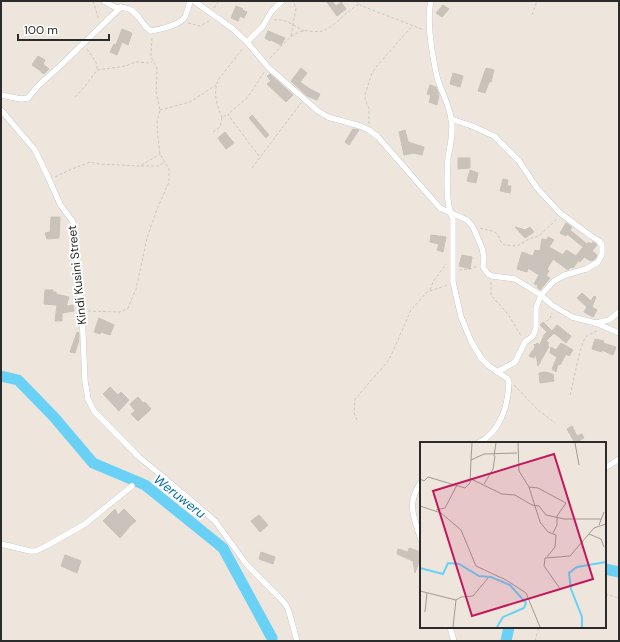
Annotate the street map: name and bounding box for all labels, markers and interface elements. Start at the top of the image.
scale bar [18,16,109,42]
text: 100 m [24,22,58,38]
street label: Kindi Kusini Street [64,224,90,326]
inset map [420,442,606,628]
water label: Weruweru [150,471,209,522]

